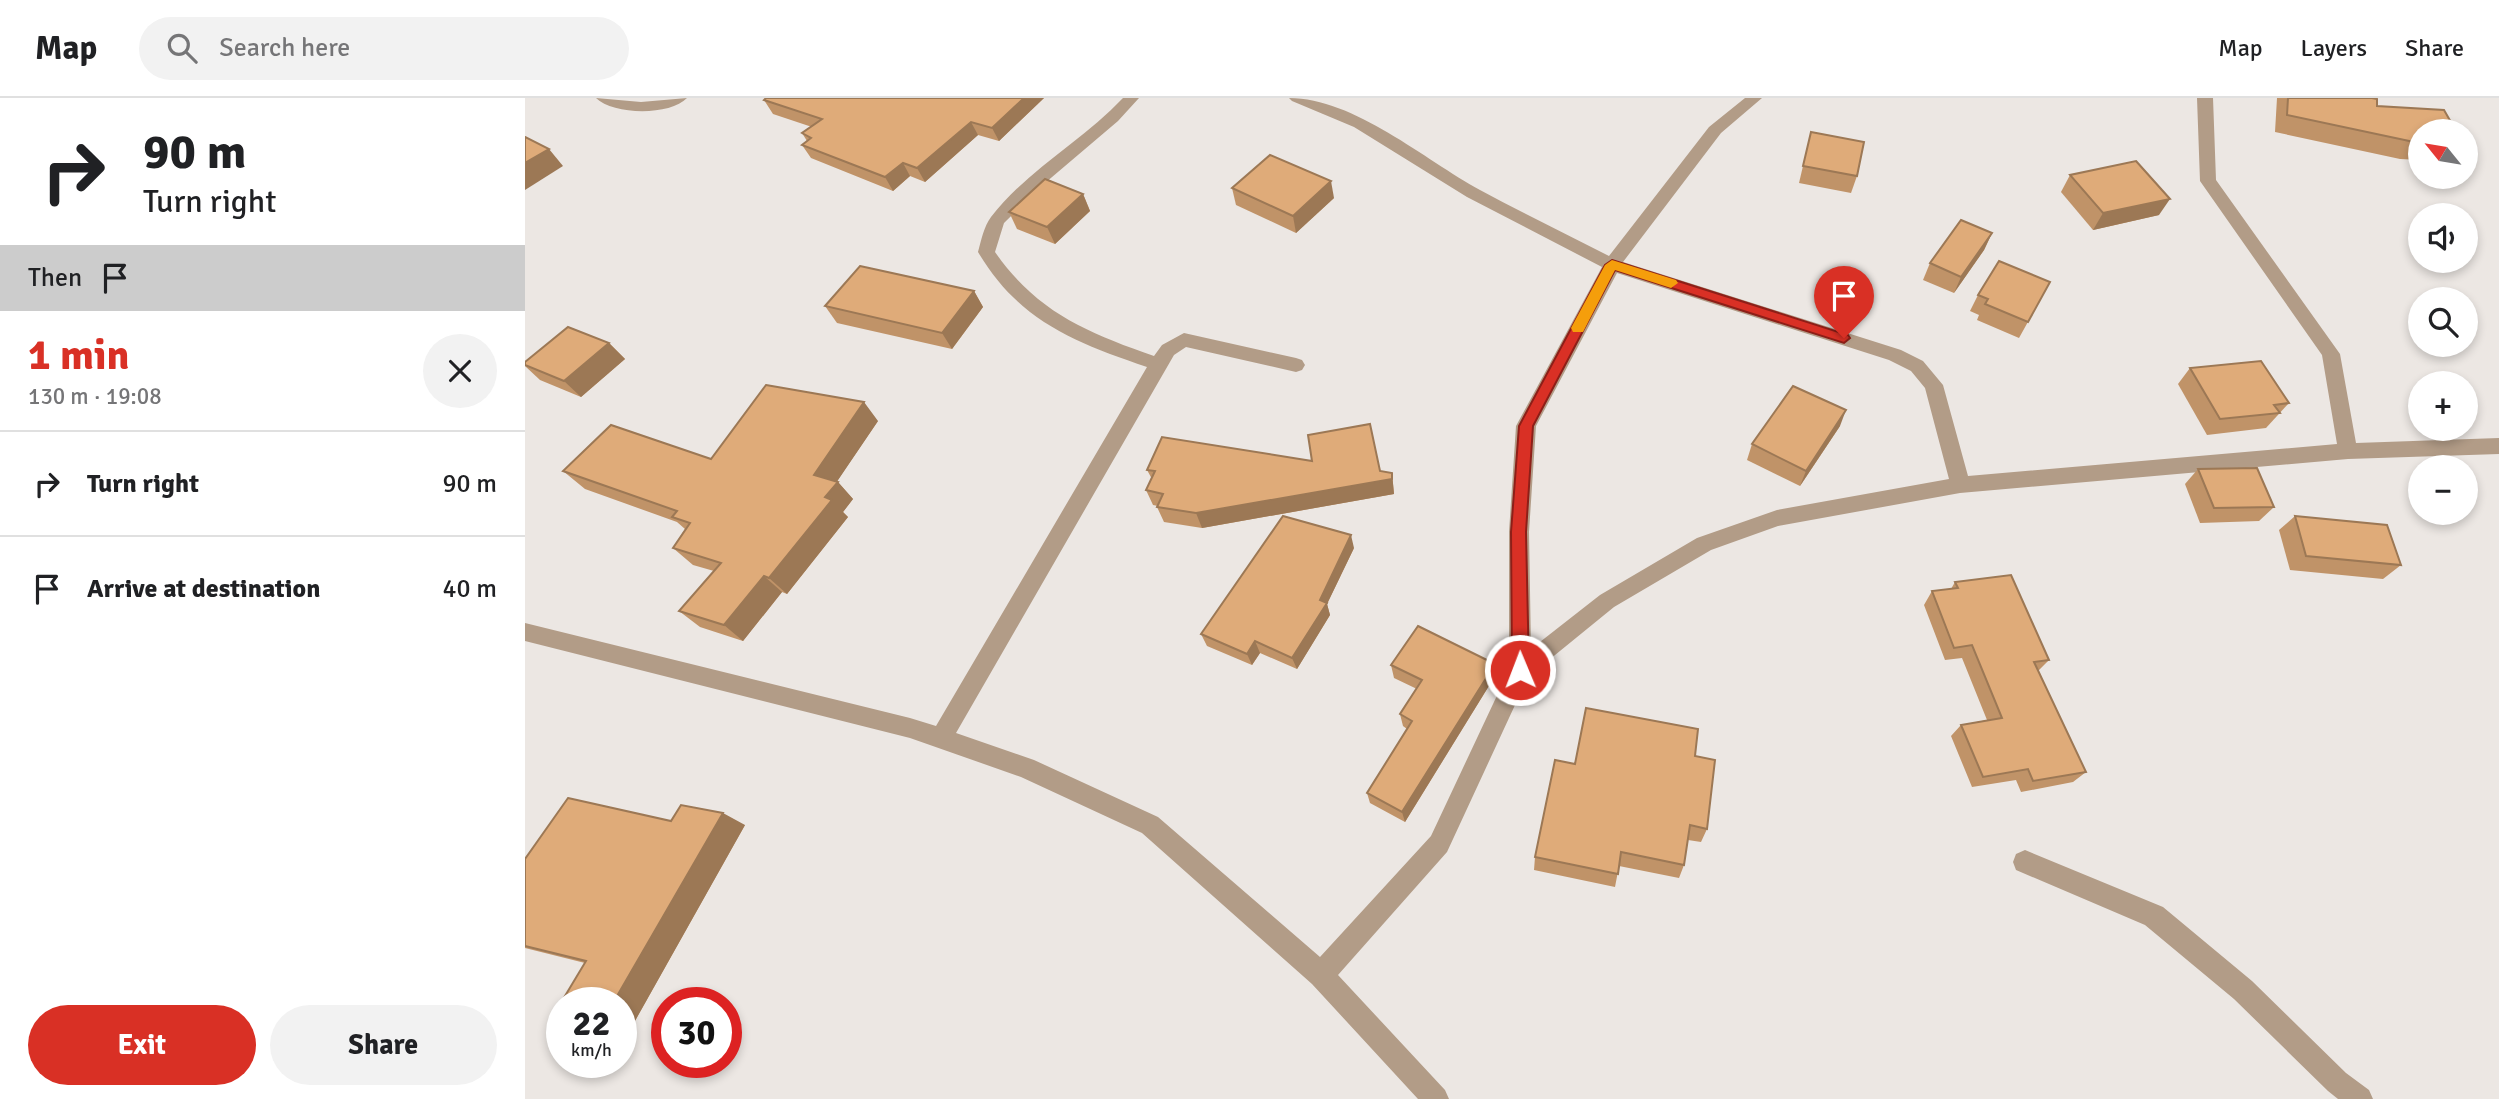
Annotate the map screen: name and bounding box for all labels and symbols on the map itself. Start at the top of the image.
north arrow [2408,119,2478,189]
pin [1814,266,1874,338]
position arrow [1483,633,1557,707]
speed limit sign: 30 [651,987,742,1078]

